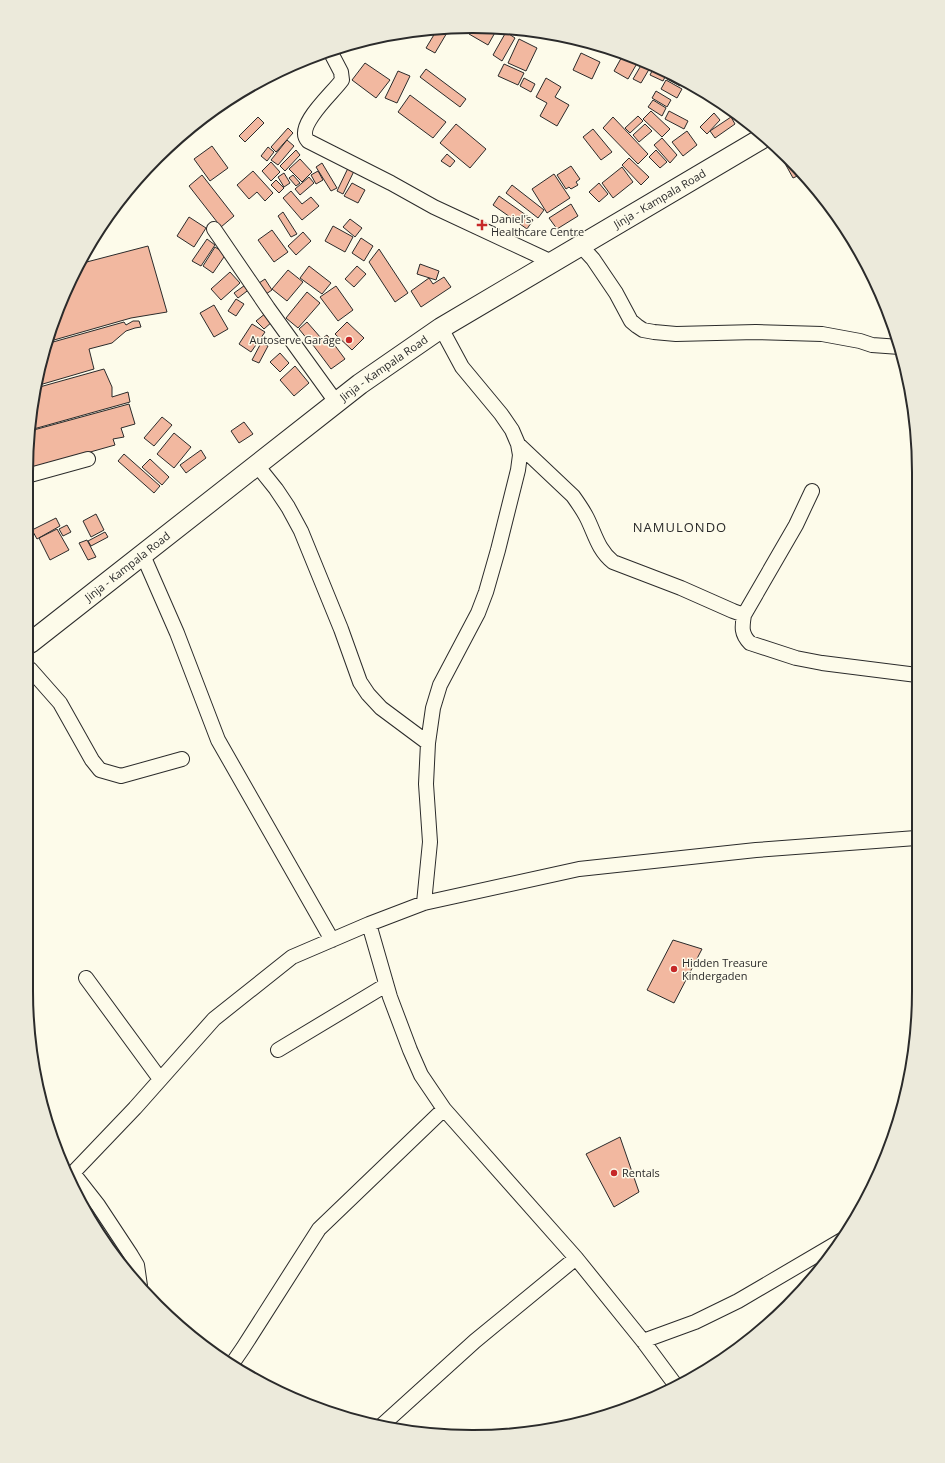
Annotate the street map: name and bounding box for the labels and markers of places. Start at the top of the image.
place label: Daniel's Healthcare Centre [491,211,584,239]
marker: Daniel's Healthcare Centre [476,219,488,231]
place label: Autoserve Garage [249,332,341,347]
marker: Autoserve Garage [344,335,354,345]
place label: Hidden Treasure Kindergaden [682,955,768,983]
marker: Hidden Treasure Kindergaden [669,964,679,974]
place label: Rentals [622,1165,660,1180]
marker: Rentals [609,1168,619,1178]

